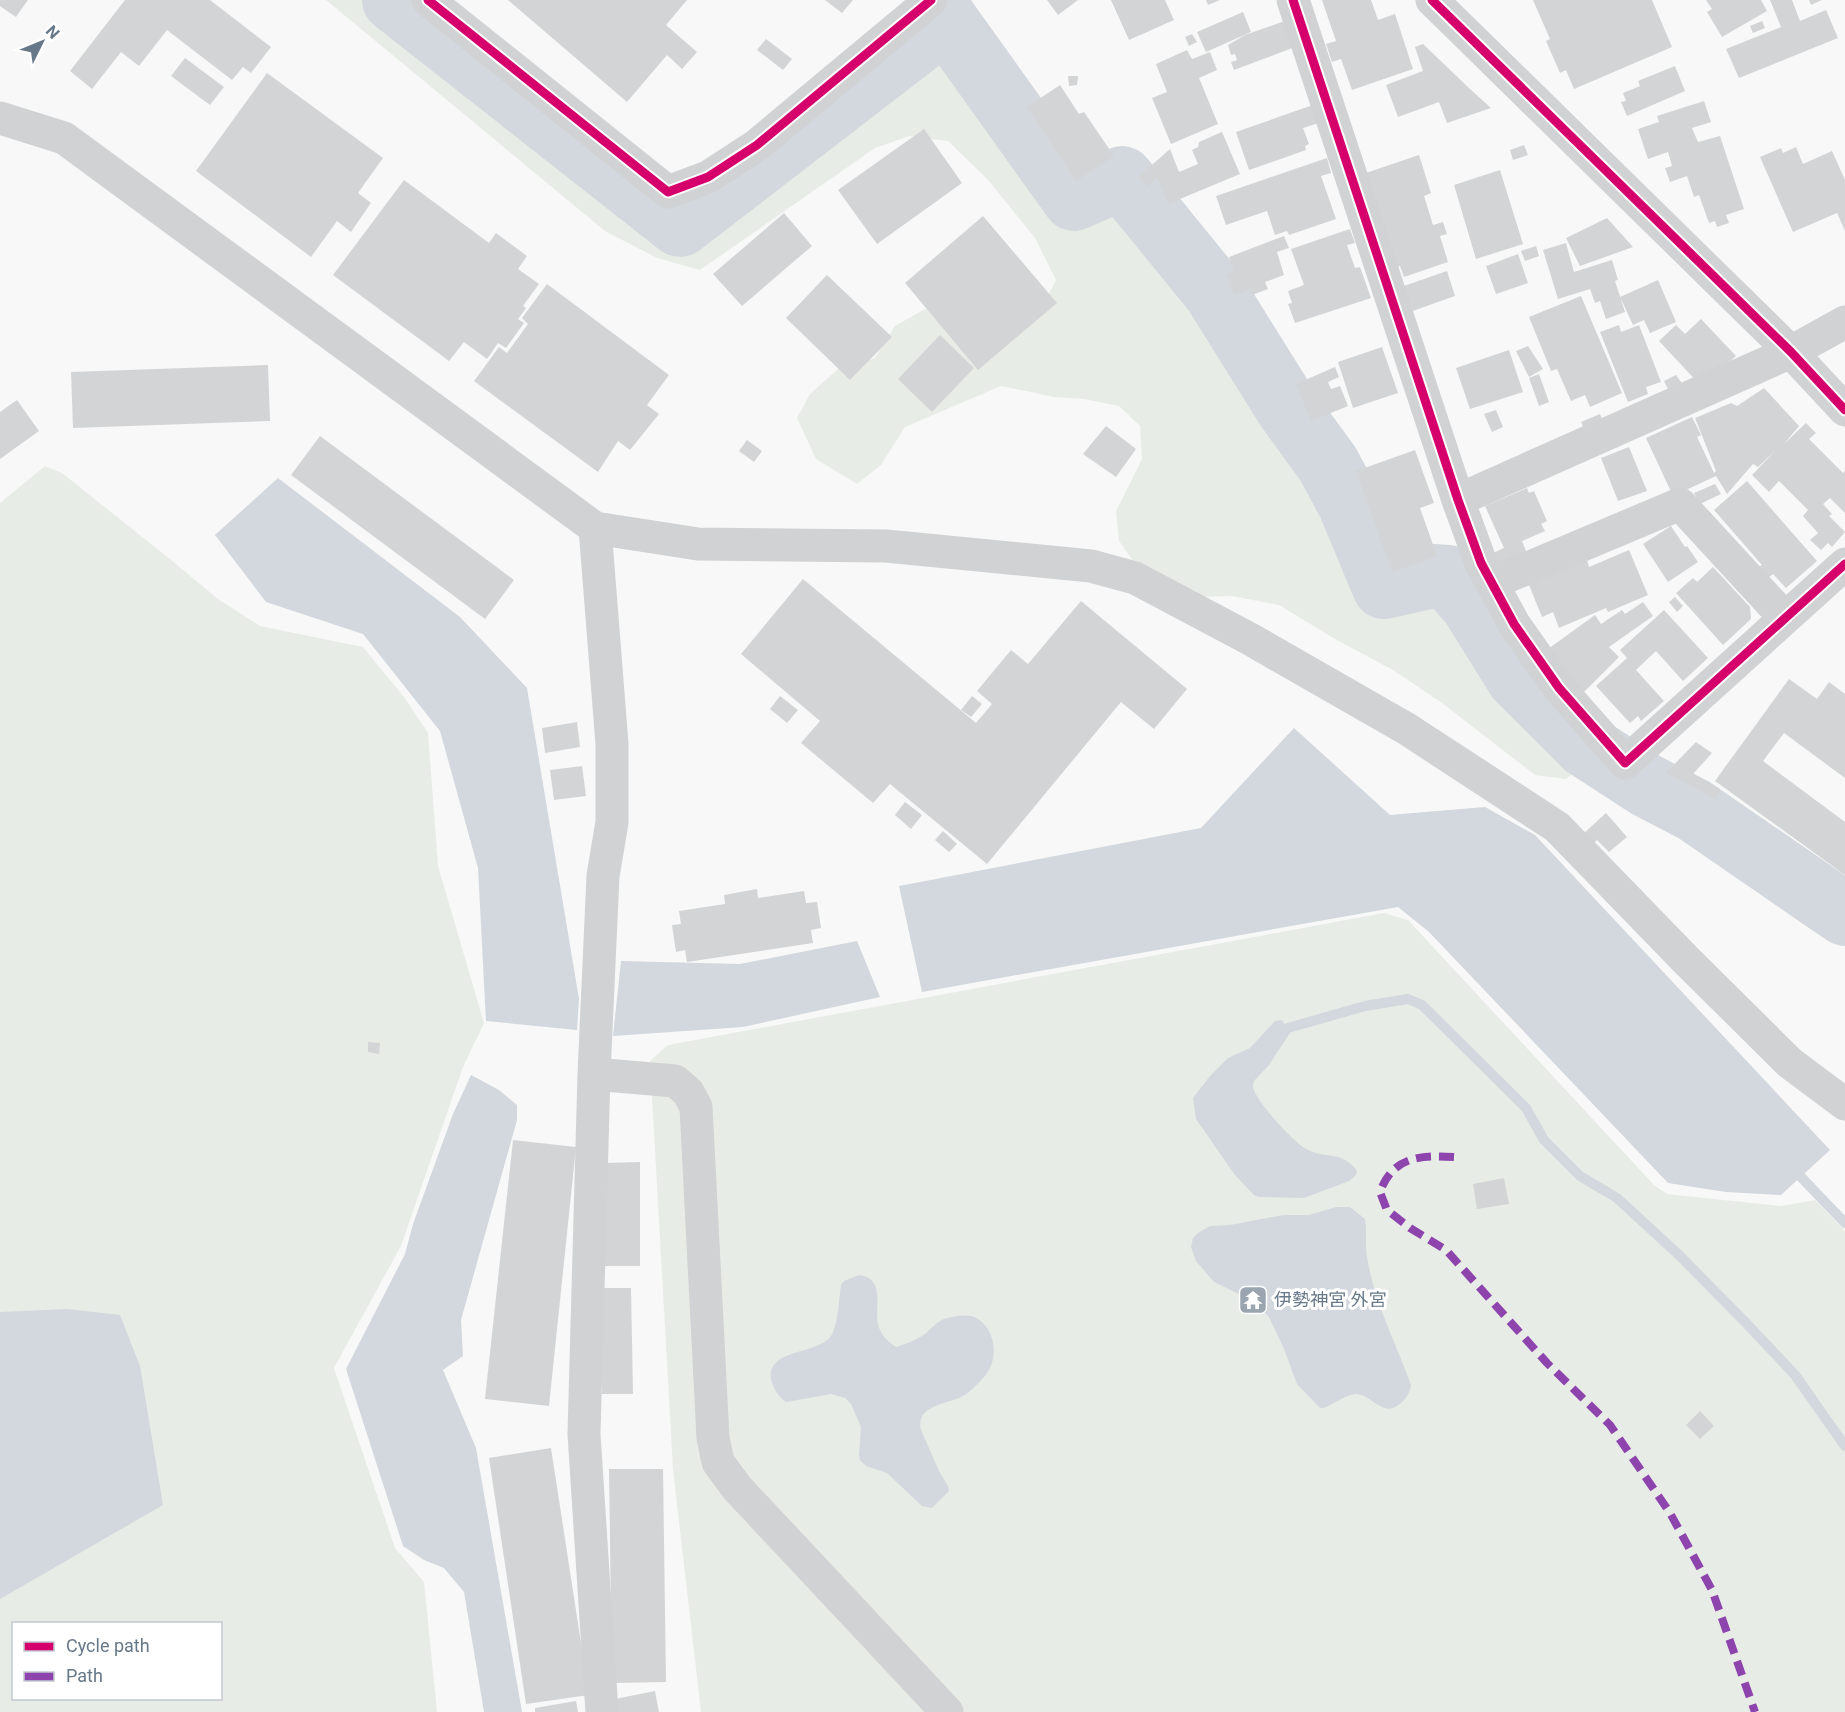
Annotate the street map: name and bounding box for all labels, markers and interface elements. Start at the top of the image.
north arrow [12,12,72,72]
text: N [42,22,63,43]
temple icon: 伊勢神宮 外宮 [1237,1284,1269,1316]
place label: 伊勢神宮 外宮 [1274,1289,1386,1310]
legend [12,1622,222,1700]
text: Cycle path [66,1635,150,1656]
text: Path [66,1665,103,1686]

